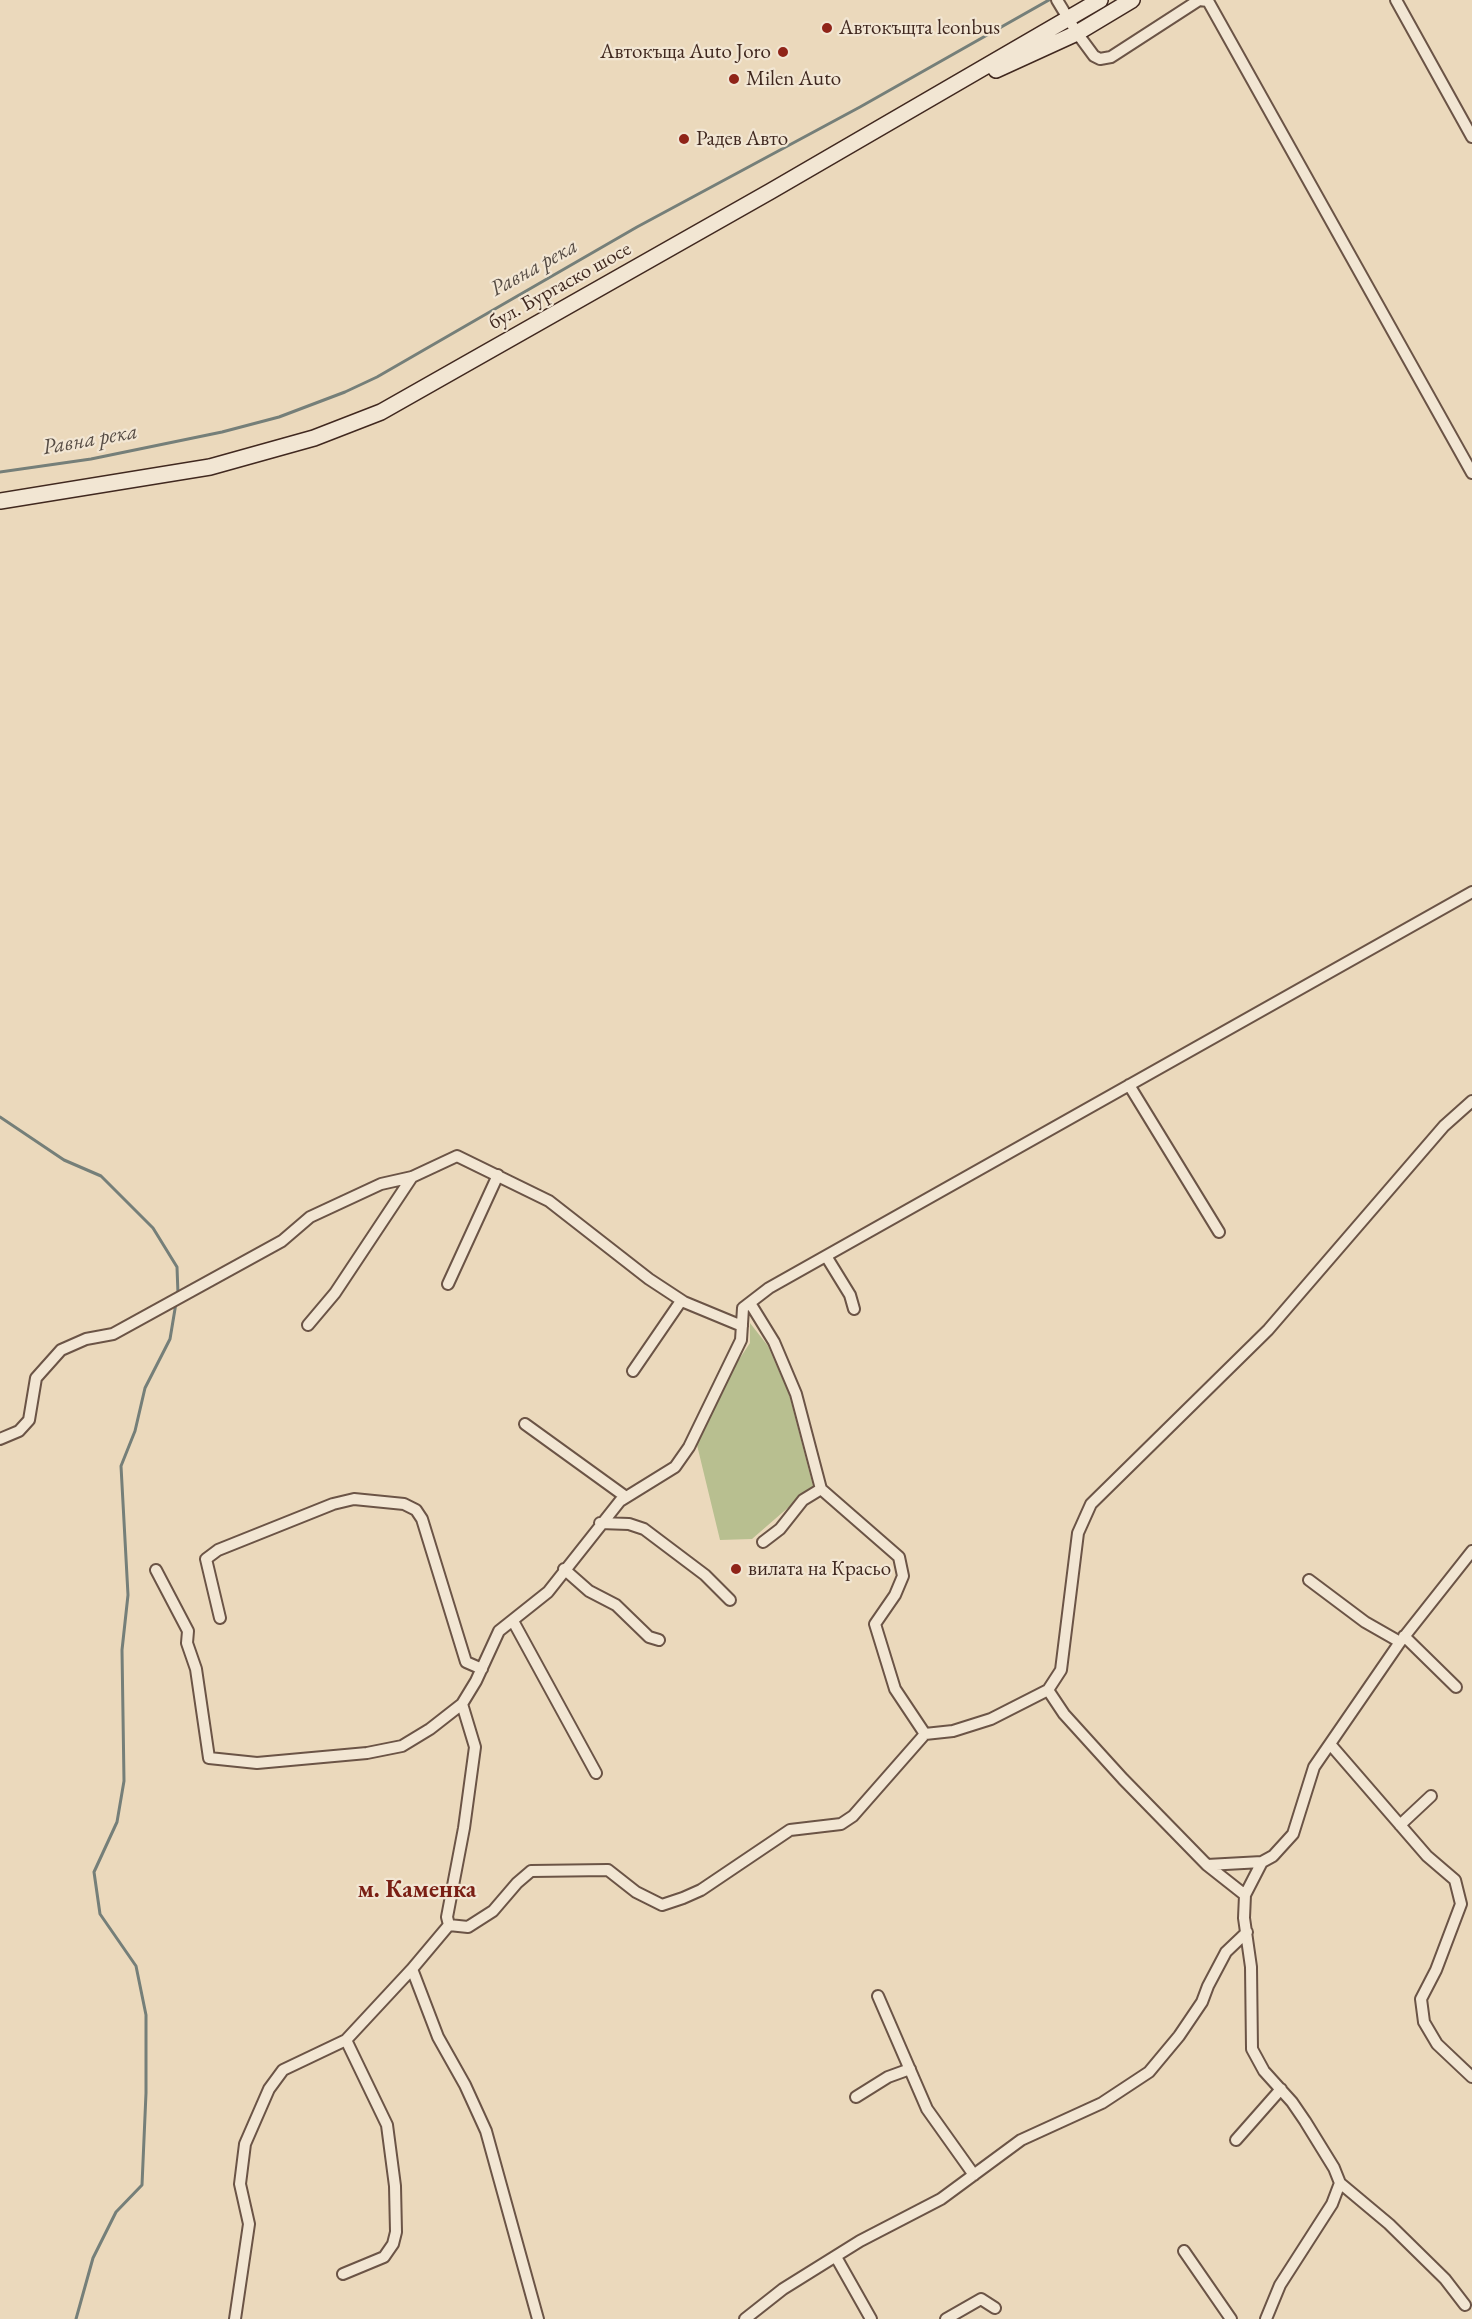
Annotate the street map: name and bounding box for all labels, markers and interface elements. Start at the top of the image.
place label: Автокъщта leonbus [839,15,1000,41]
marker: Автокъщта leonbus [820,21,834,35]
place label: Автокъща Auto Joro [600,39,771,65]
marker: Автокъща Auto Joro [776,45,790,59]
place label: Milen Auto [746,66,841,92]
marker: Milen Auto [727,72,741,86]
place label: Радев Авто [696,126,788,152]
marker: Радев Авто [677,132,691,146]
water label: Равна река [486,233,582,303]
street label: бул. Бургаско шосе [484,236,636,336]
water label: Равна река [40,419,140,461]
place label: вилата на Красьо [748,1556,891,1582]
marker: вилата на Красьо [729,1562,743,1576]
district label: м. Каменка [358,1876,476,1904]

